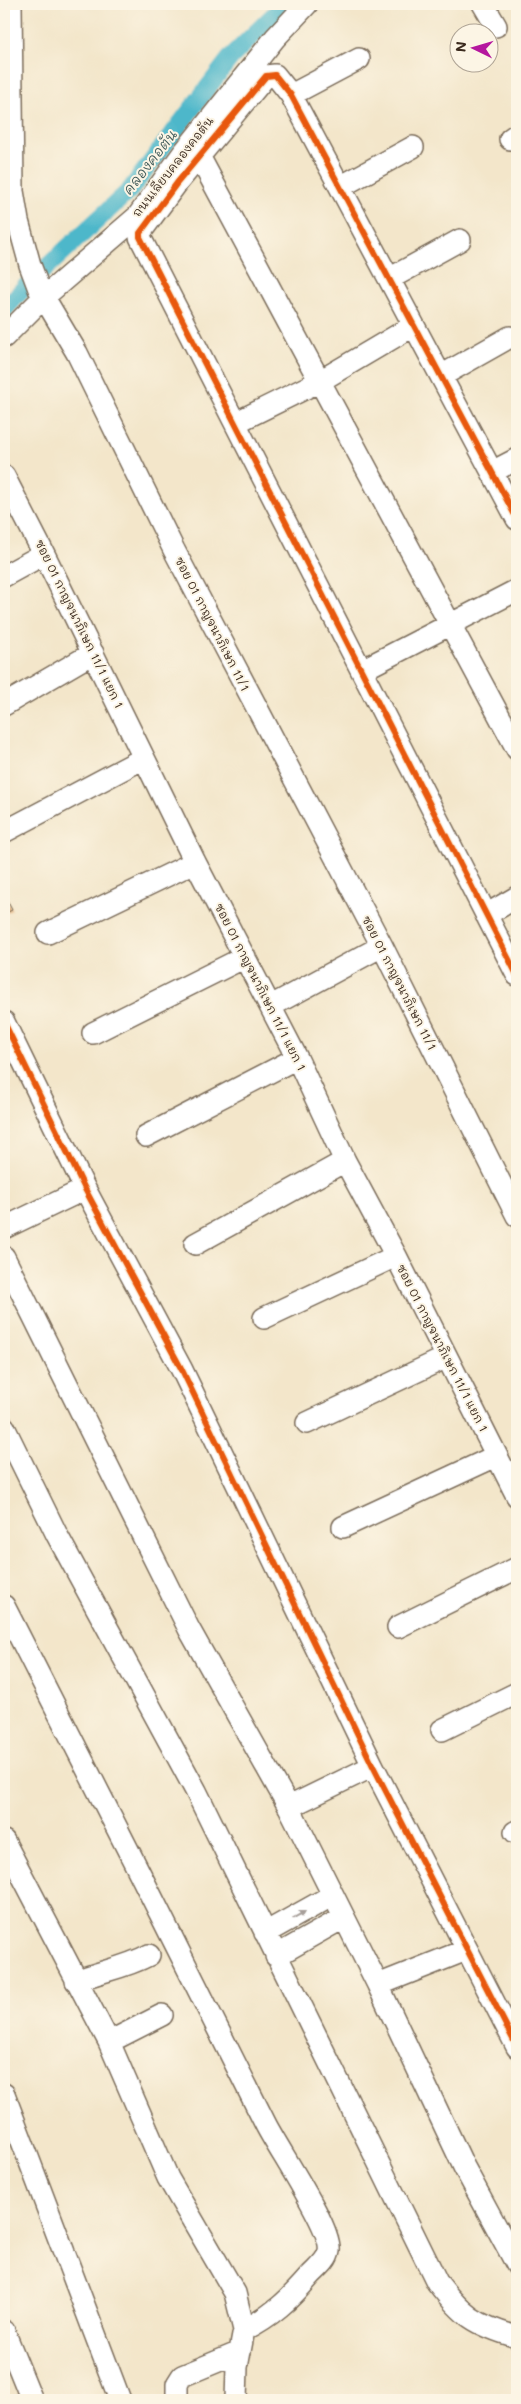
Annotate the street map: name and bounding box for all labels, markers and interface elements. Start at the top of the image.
north arrow [448,22,498,72]
text: N [451,41,470,53]
street label: ถนนเลียบคลองคอตัน [128,112,217,220]
water label: คลองคอตัน [118,125,181,198]
street label: ซอย 01 กาญจนาภิเษก 11/1 แยก 1 [32,536,128,711]
street label: ซอย 01 กาญจนาภิเษก 11/1 [172,554,254,694]
street label: ซอย 01 กาญจนาภิเษก 11/1 แยก 1 [212,900,310,1073]
street label: ซอย 01 กาญจนาภิเษก 11/1 [359,913,441,1053]
street label: ซอย 01 กาญจนาภิเษก 11/1 แยก 1 [394,1261,492,1434]
one-way arrow [292,1910,305,1919]

